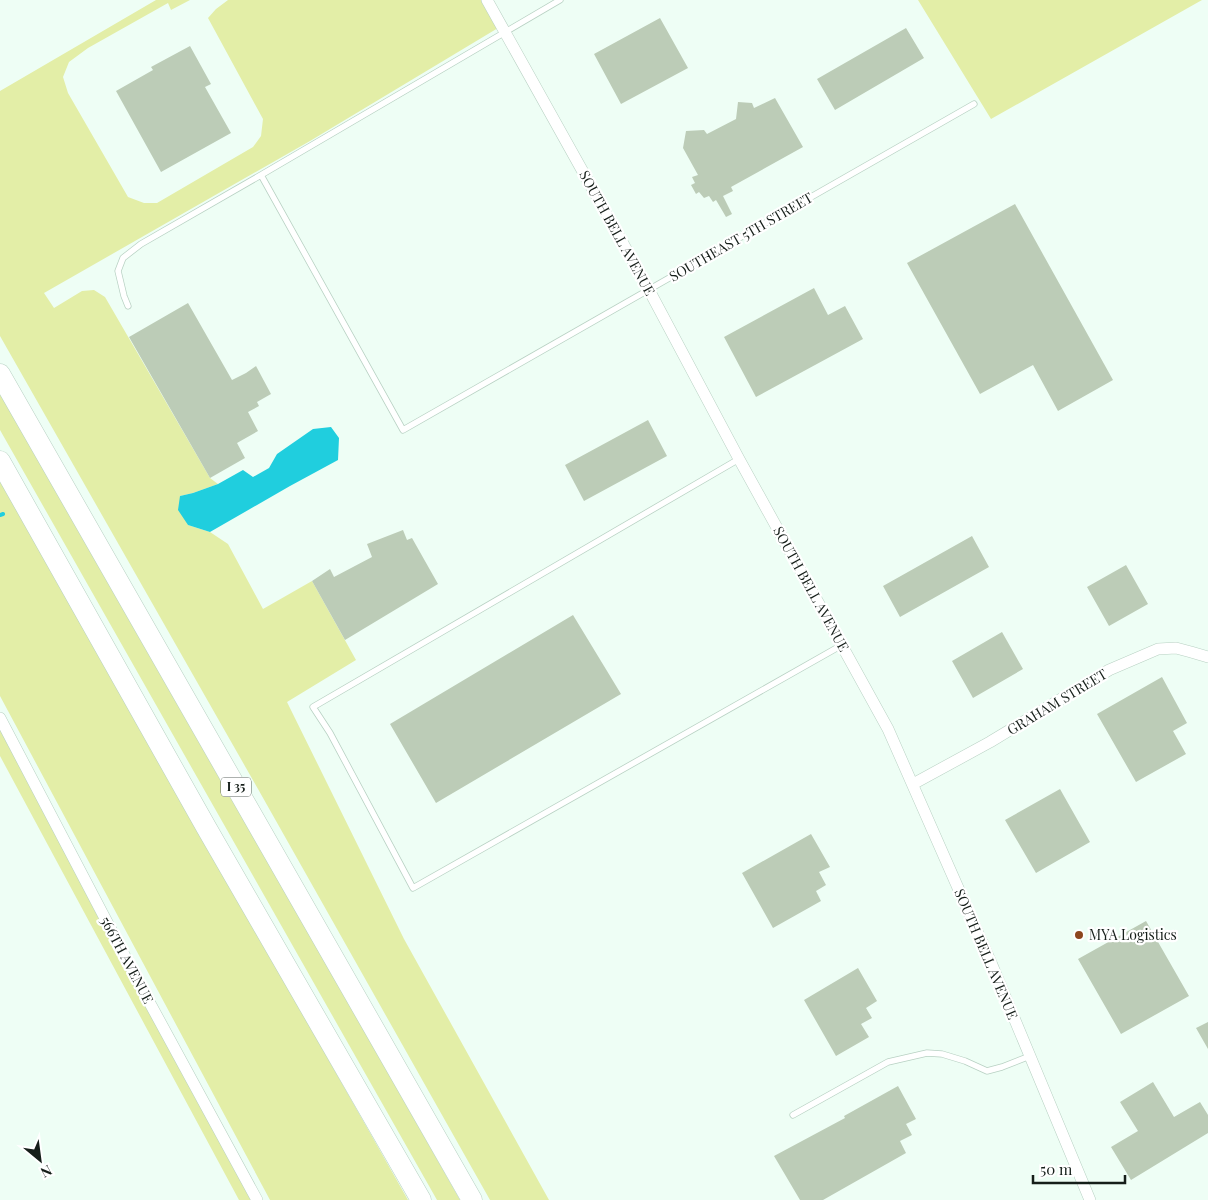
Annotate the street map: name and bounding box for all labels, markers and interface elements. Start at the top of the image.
street label: SOUTH BELL AVENUE [575,167,660,299]
street label: SOUTHEAST 5TH STREET [665,187,816,286]
street label: SOUTH BELL AVENUE [769,523,854,655]
street label: GRAHAM STREET [1003,664,1110,739]
road number: I 35 [221,778,251,796]
street label: SOUTH BELL AVENUE [950,886,1023,1022]
street label: 566TH AVENUE [97,913,158,1007]
place label: MYA Logistics [1089,925,1177,944]
marker: MYA Logistics [1073,929,1085,941]
north arrow [15,1135,65,1185]
scale bar [1033,1152,1126,1184]
text: 50 m [1040,1159,1073,1179]
text: N [38,1161,56,1183]

